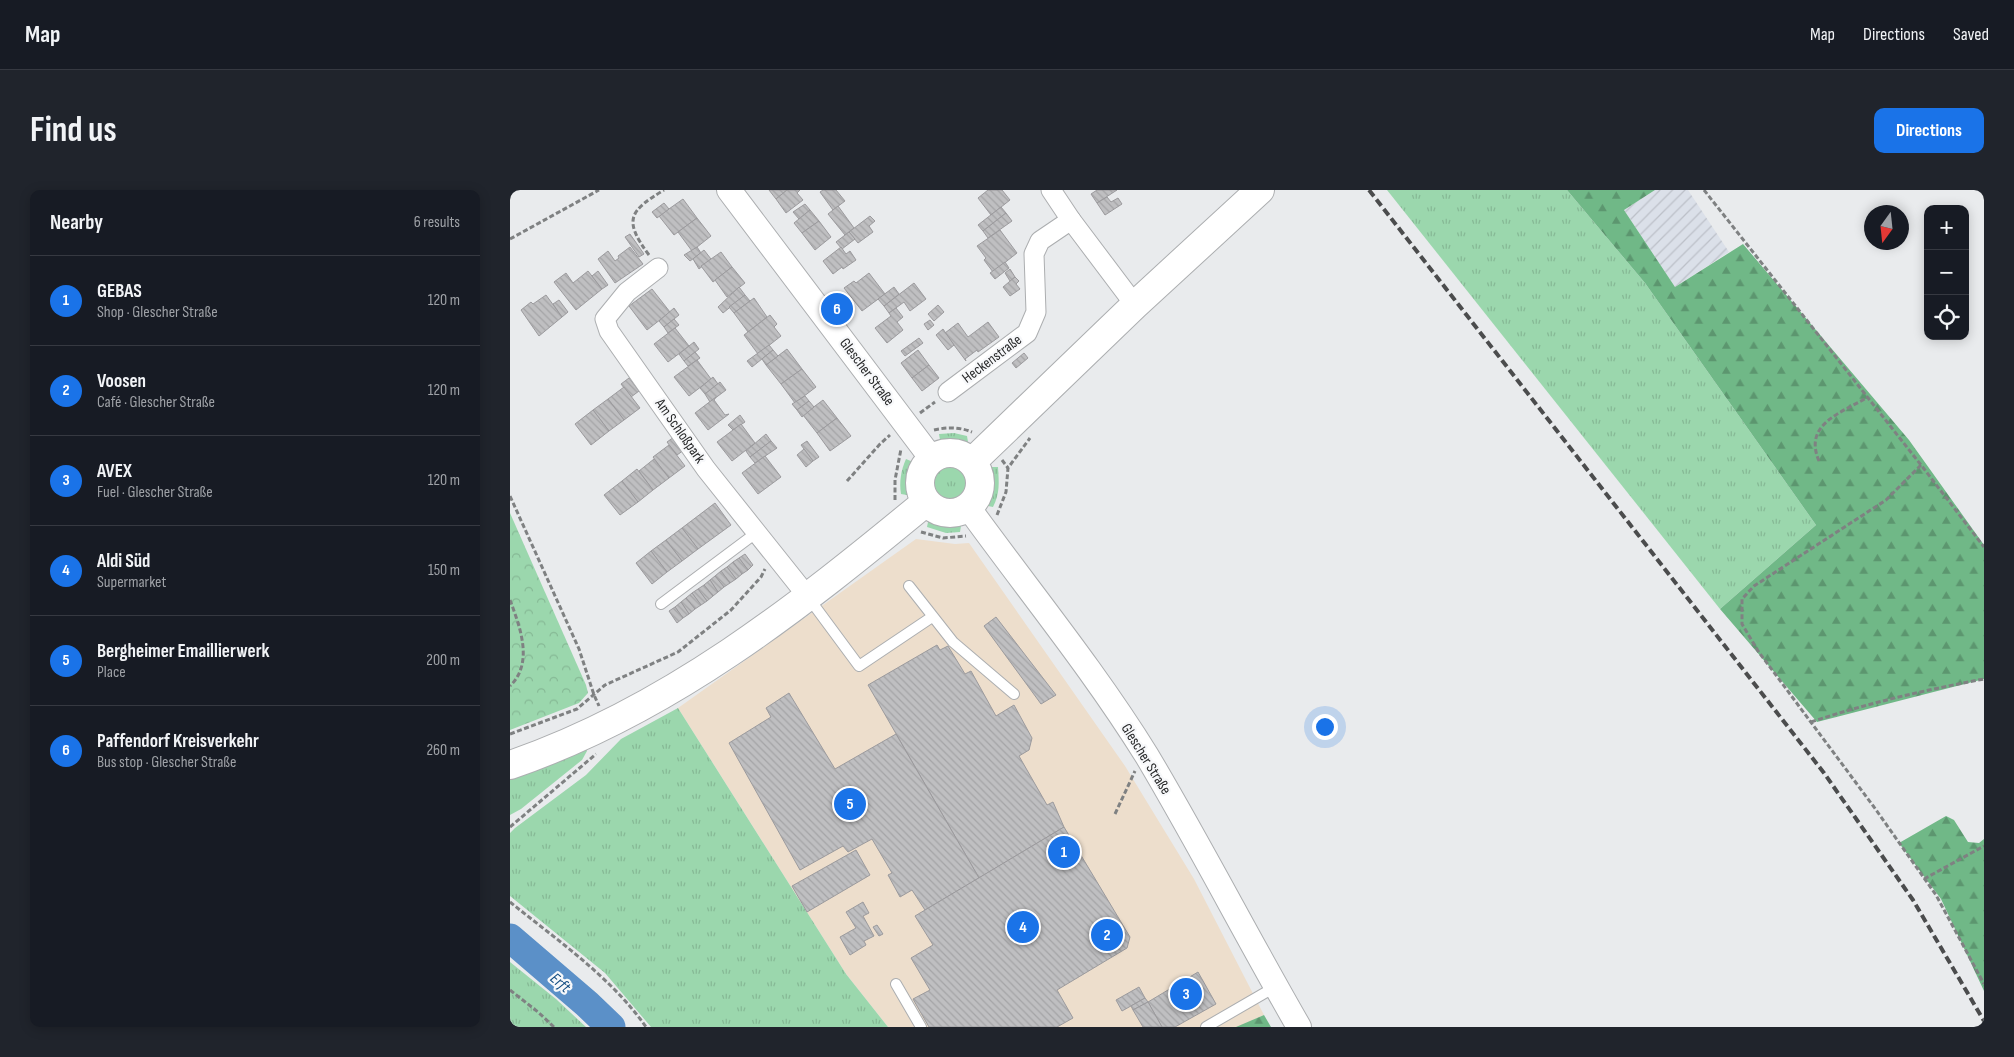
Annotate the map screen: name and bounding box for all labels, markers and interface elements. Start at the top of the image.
text: Map [25,20,60,49]
text: Map [1810,24,1835,45]
text: Directions [1863,24,1925,45]
text: Saved [1953,24,1989,45]
button: Directions [1874,108,1984,153]
text: Find us [30,109,117,152]
north arrow [1864,205,1909,250]
map controls [1924,205,1969,340]
button: + [1924,205,1969,250]
text: Nearby [50,210,103,235]
text: 6 results [414,213,460,232]
button: − [1924,250,1969,295]
text: GEBAS [97,280,142,303]
pin: 6 [821,290,853,328]
text: 1 [63,291,69,310]
text: 120 m [428,291,460,310]
button: locate [1924,295,1969,340]
text: Shop · Glescher Straße [97,303,218,322]
street label: Heckenstraße [958,330,1026,388]
street label: Glescher Straße [835,334,899,410]
text: Voosen [97,370,146,393]
text: 2 [62,381,70,400]
text: 120 m [428,381,460,400]
text: Café · Glescher Straße [97,393,215,412]
street label: Am Schloßpark [650,394,709,467]
text: AVEX [97,460,132,483]
text: 3 [62,471,70,490]
text: 120 m [428,471,460,490]
text: Fuel · Glescher Straße [97,483,213,502]
text: Aldi Süd [97,550,150,573]
text: 4 [62,561,70,580]
text: 150 m [428,561,460,580]
text: Supermarket [97,573,166,592]
text: Bergheimer Emaillierwerk [97,640,270,663]
text: 5 [62,651,70,670]
text: 200 m [426,651,460,670]
text: Place [97,663,126,682]
your location [1312,714,1338,740]
street label: Glescher Straße [1117,720,1175,798]
text: Paffendorf Kreisverkehr [97,730,259,753]
text: 6 [62,741,70,760]
text: 260 m [426,741,460,760]
text: Bus stop · Glescher Straße [97,753,237,772]
pin: 5 [834,785,866,823]
pin: 1 [1048,833,1080,871]
pin: 4 [1007,908,1039,946]
pin: 2 [1091,916,1123,954]
water label: Erft [546,969,575,998]
pin: 3 [1170,975,1202,1013]

